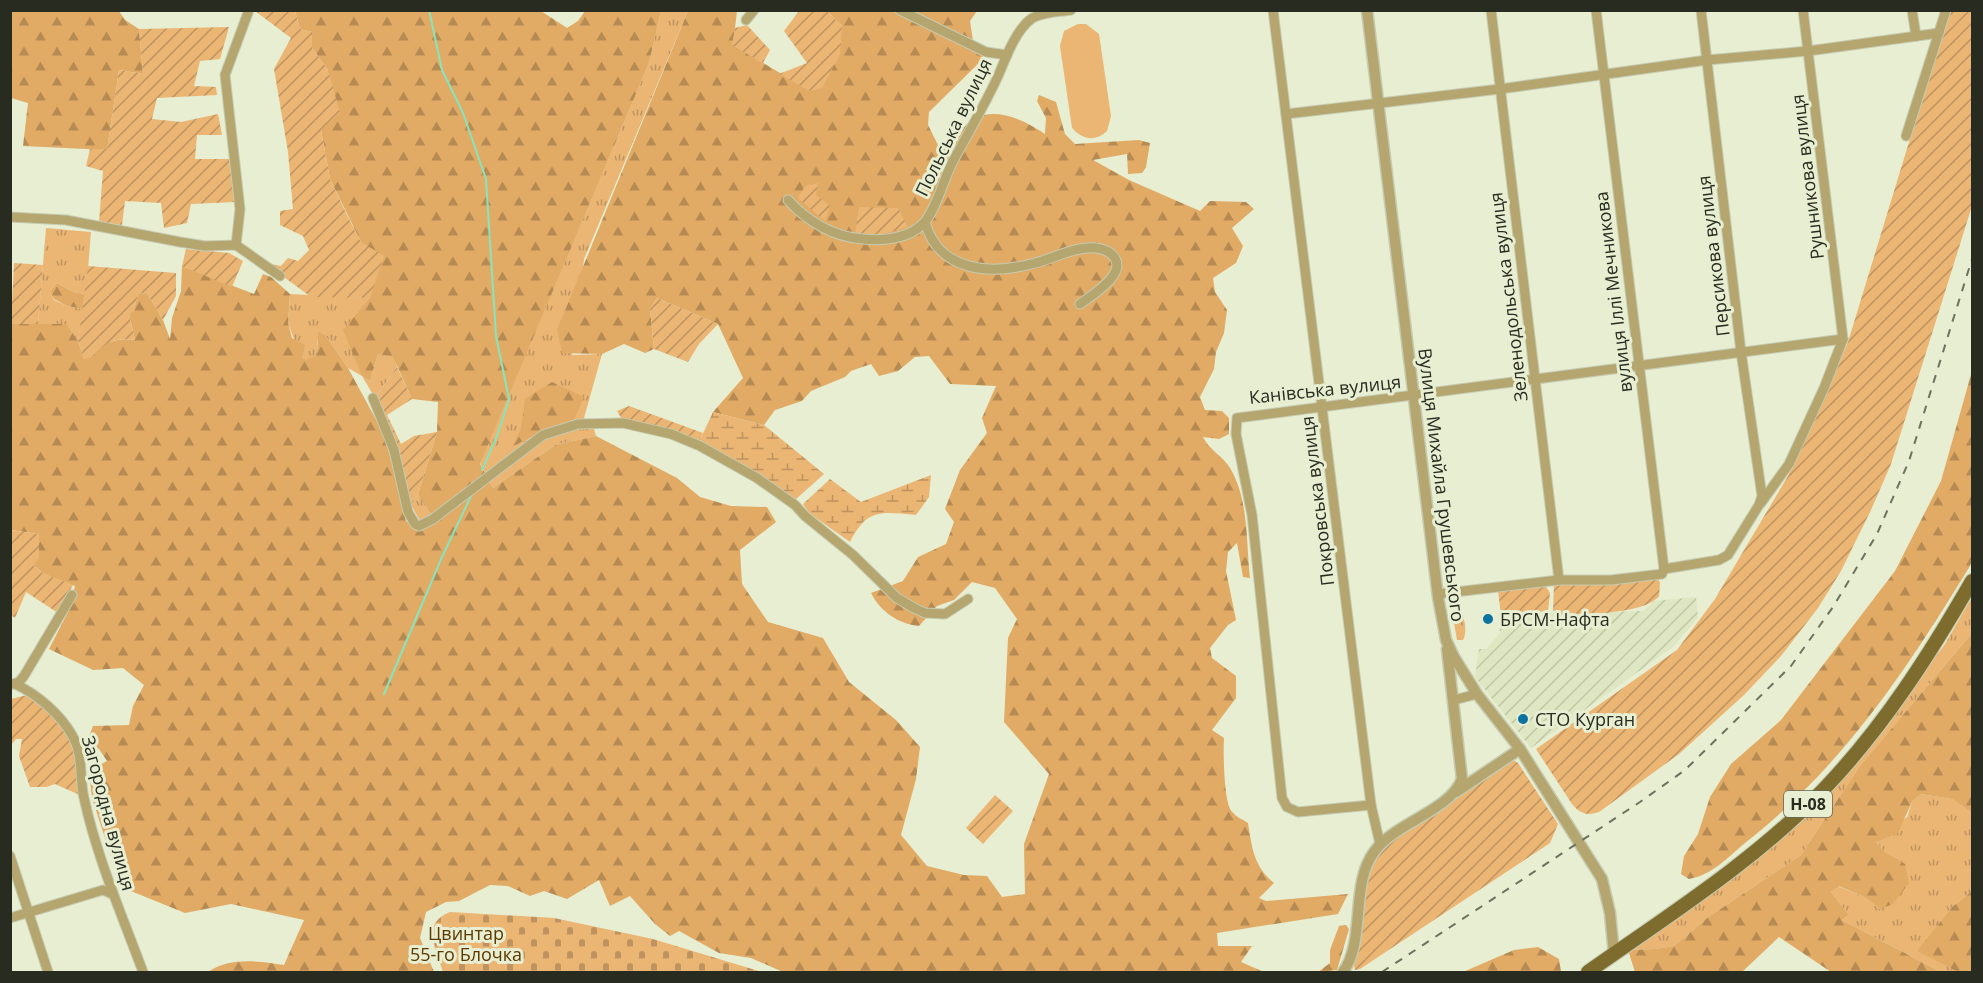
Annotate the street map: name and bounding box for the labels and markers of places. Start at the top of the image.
place label: БРСМ-Нафта [1500,607,1610,631]
marker: БРСМ-Нафта [1481,612,1495,626]
place label: СТО Курган [1535,707,1635,731]
marker: СТО Курган [1516,712,1530,726]

